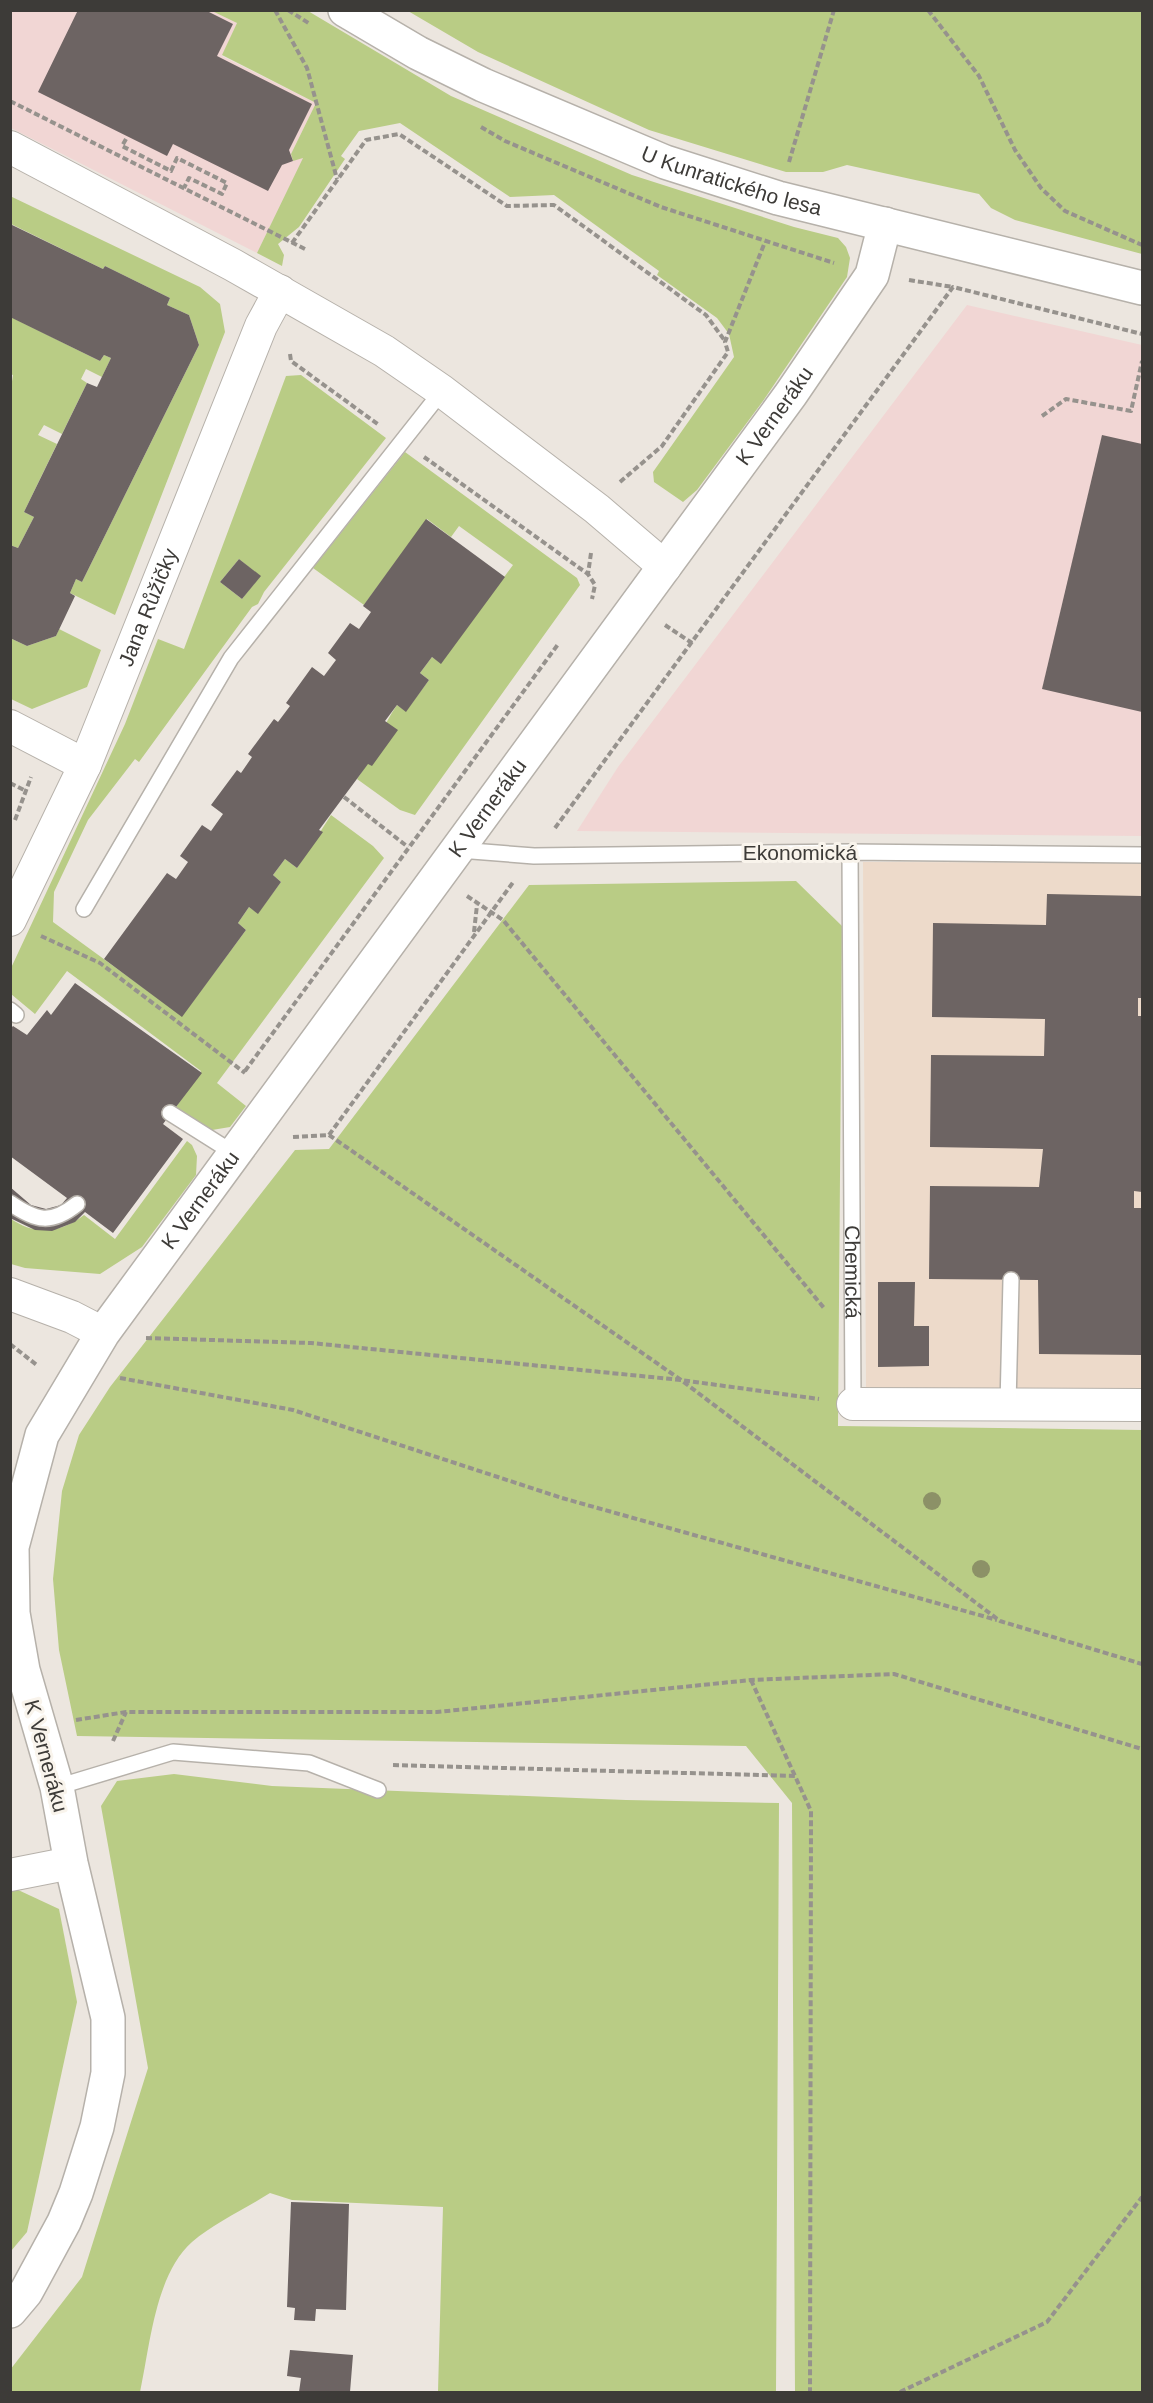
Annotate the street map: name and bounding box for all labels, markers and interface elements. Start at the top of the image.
street label: U Kunratického lesa [638,141,825,219]
street label: K Verneráku [731,362,817,469]
street label: Jana Růžičky [114,544,182,669]
street label: K Verneráku [444,754,531,861]
street label: Ekonomická [743,841,858,864]
street label: K Verneráku [156,1146,243,1253]
street label: Chemická [841,1225,865,1319]
street label: K Verneráku [20,1697,73,1815]

